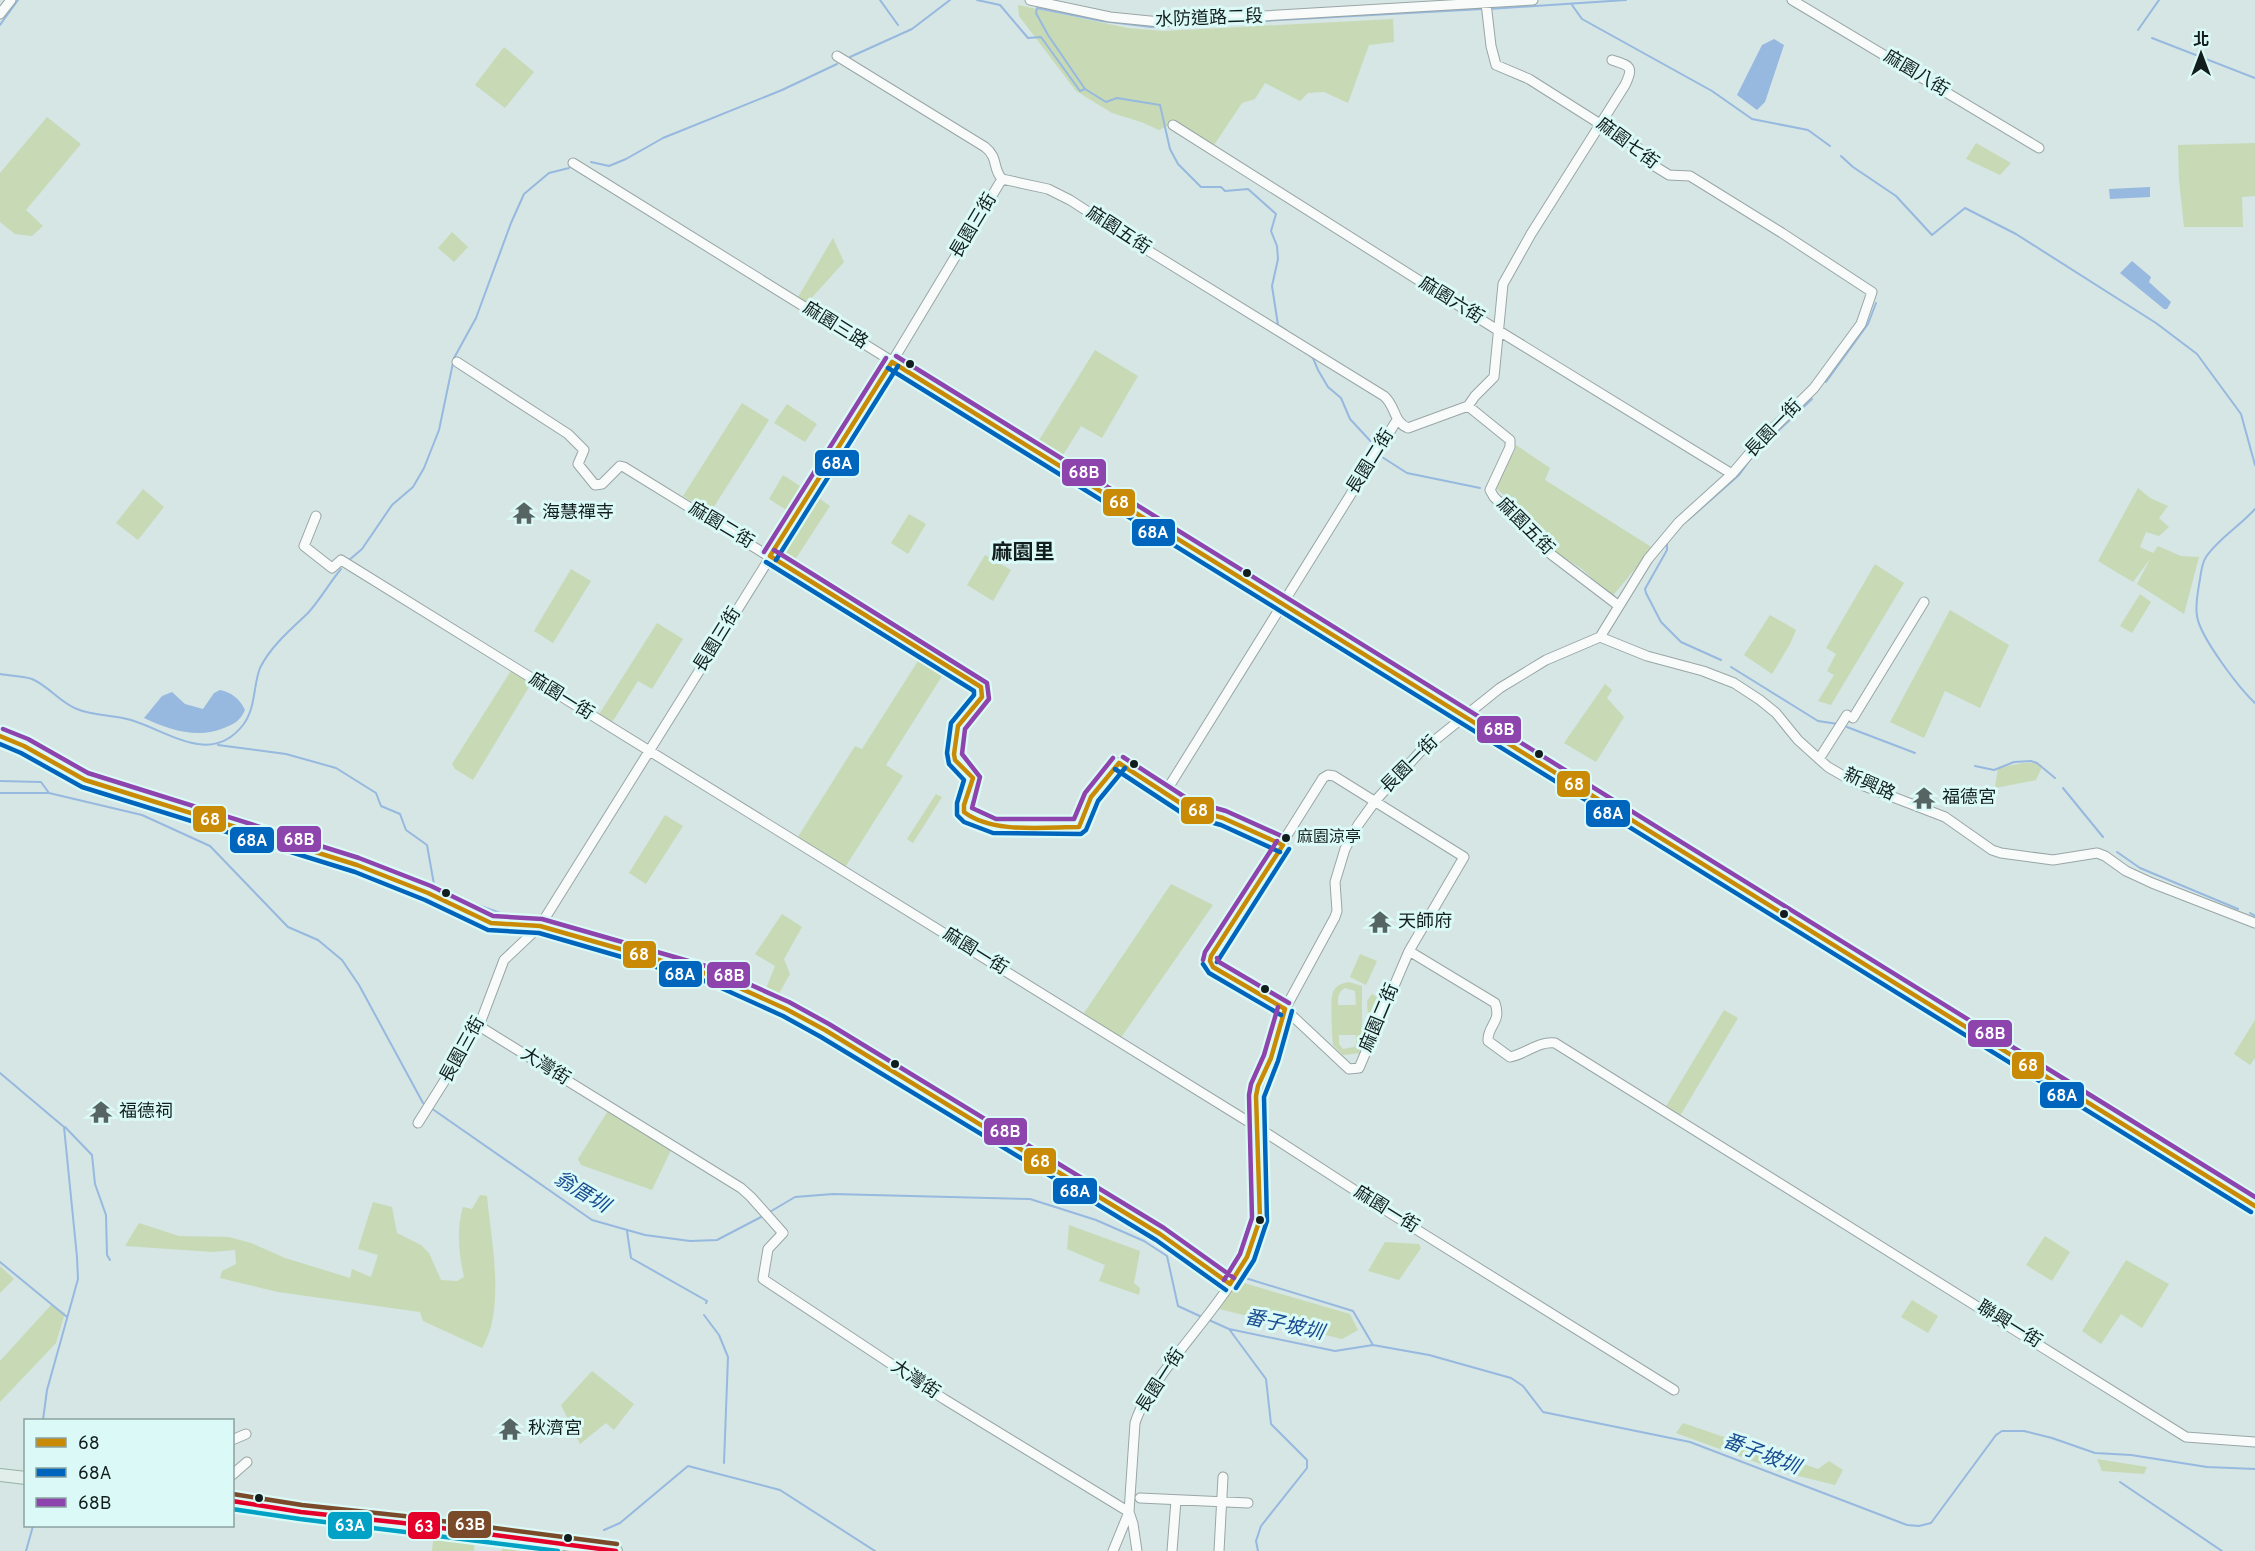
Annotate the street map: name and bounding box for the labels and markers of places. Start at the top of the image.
unlabelled marker [904,358,916,370]
temple icon: 海慧禪寺 [511,500,537,526]
place label: 海慧禪寺 [542,502,614,525]
unlabelled marker [1241,567,1253,579]
unlabelled marker [1533,748,1545,760]
unlabelled marker [1128,758,1140,770]
temple icon: 福德宮 [1911,785,1937,811]
place label: 福德宮 [1942,787,1996,810]
place label: 麻園涼亭 [1297,828,1361,848]
marker: 麻園涼亭 [1280,832,1292,844]
unlabelled marker [440,887,452,899]
unlabelled marker [1778,908,1790,920]
temple icon: 天師府 [1367,909,1393,935]
place label: 天師府 [1398,911,1452,934]
unlabelled marker [1259,983,1271,995]
unlabelled marker [889,1058,901,1070]
temple icon: 福德祠 [88,1099,114,1125]
place label: 福德祠 [119,1101,173,1124]
unlabelled marker [1254,1214,1266,1226]
temple icon: 秋濟宮 [497,1416,523,1442]
place label: 秋濟宮 [528,1418,582,1441]
unlabelled marker [253,1492,265,1504]
unlabelled marker [562,1532,574,1544]

